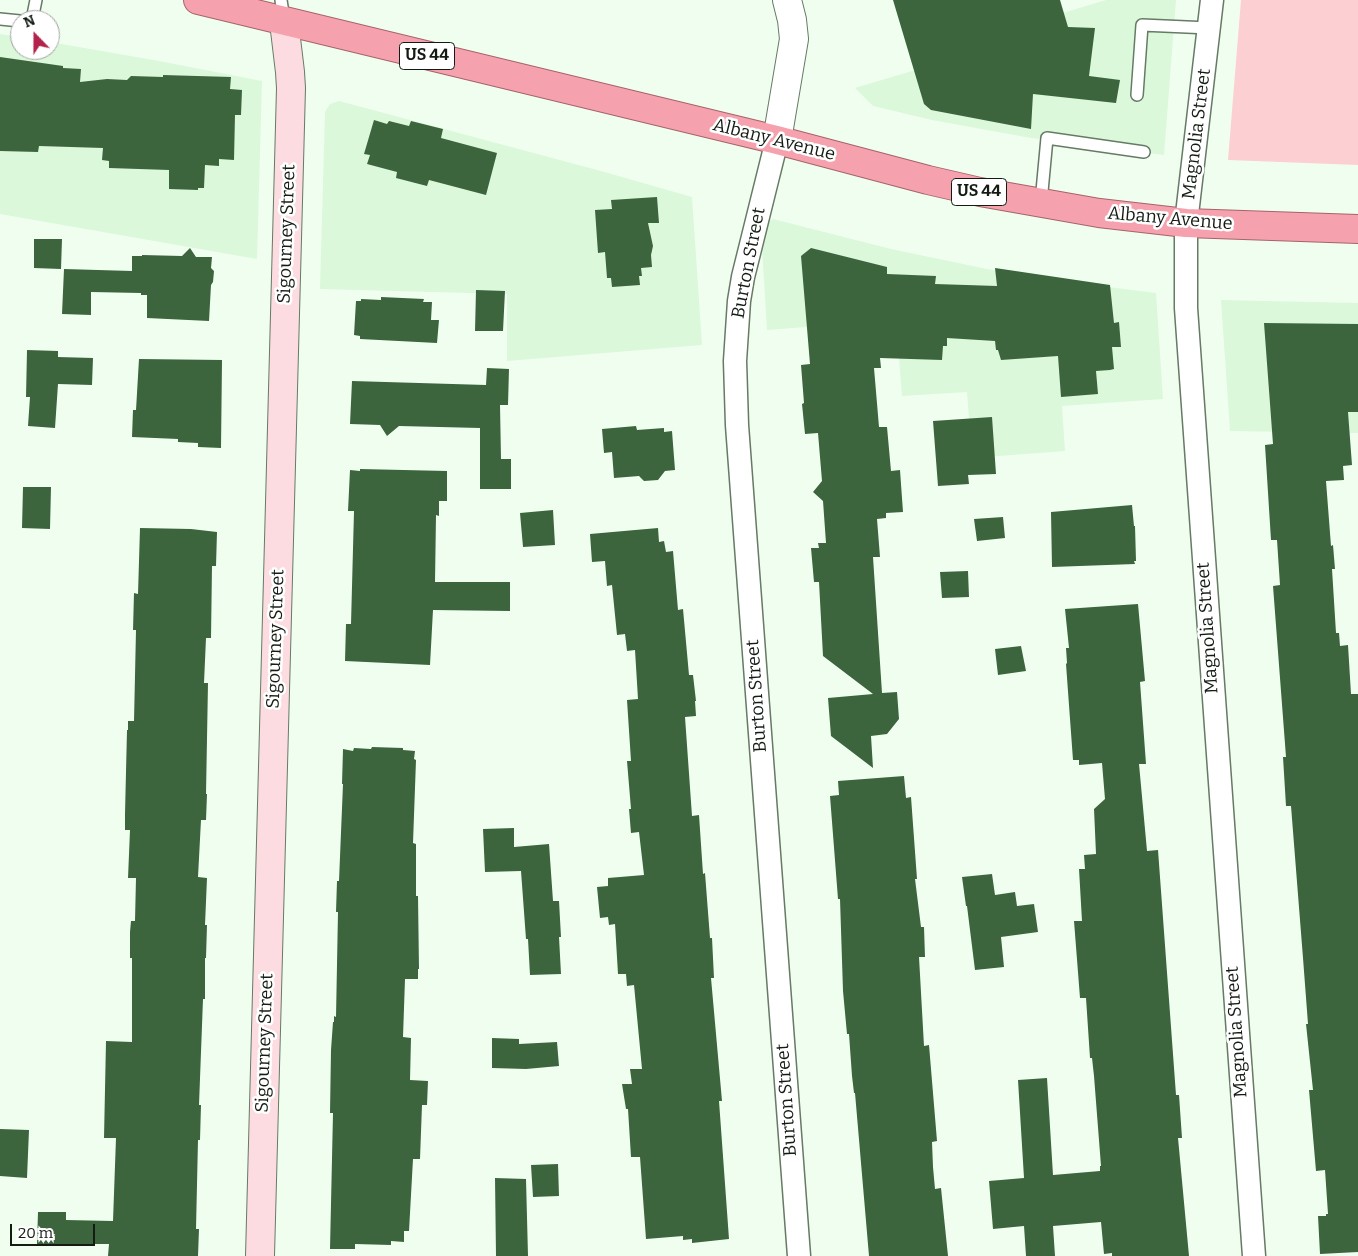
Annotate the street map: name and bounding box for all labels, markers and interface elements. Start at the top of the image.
north arrow [10,10,60,60]
text: N [21,12,38,31]
road number: US 44 [400,42,454,70]
street label: Magnolia Street [1178,67,1216,201]
street label: Albany Avenue [711,114,837,166]
street label: Sigourney Street [274,164,300,304]
road number: US 44 [952,178,1006,206]
street label: Albany Avenue [1107,203,1233,235]
street label: Burton Street [728,206,770,320]
street label: Magnolia Street [1193,562,1223,694]
street label: Sigourney Street [263,569,289,709]
street label: Burton Street [742,639,772,753]
street label: Magnolia Street [1222,966,1252,1098]
street label: Sigourney Street [252,973,278,1113]
street label: Burton Street [772,1043,802,1157]
scale bar [12,1214,98,1246]
text: 20 m [18,1224,53,1242]

